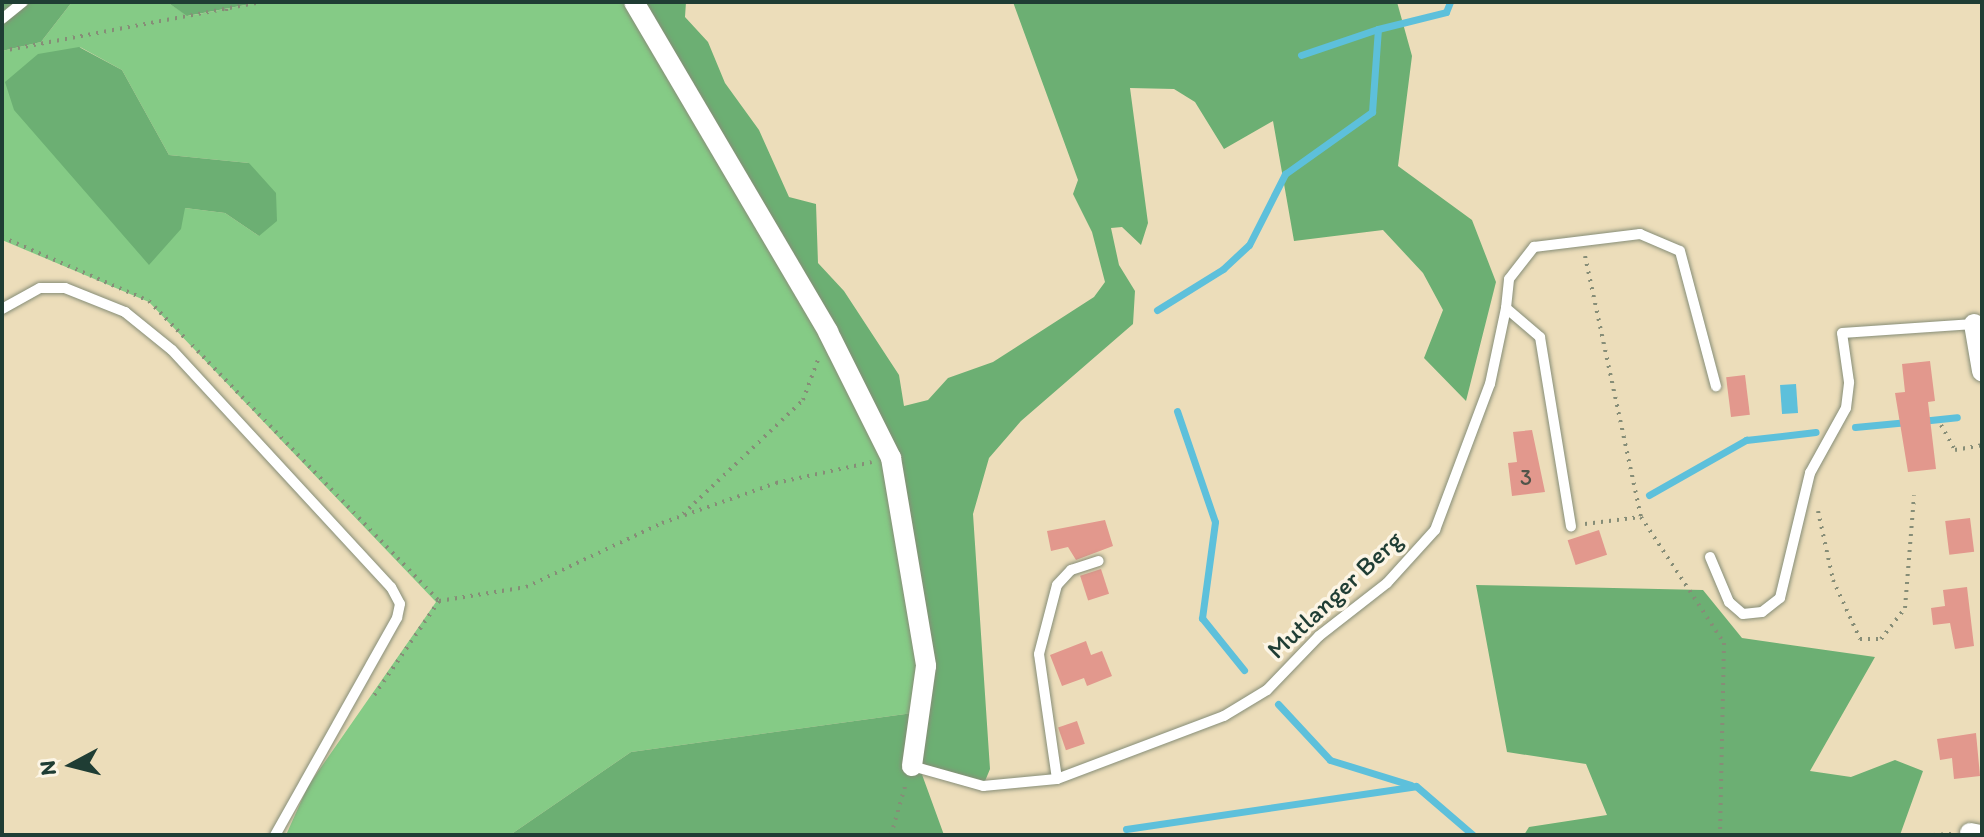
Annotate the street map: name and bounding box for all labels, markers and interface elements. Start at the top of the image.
house number: 3 [1520,465,1532,491]
street label: Mutlanger Berg [1261,524,1409,666]
north arrow [32,725,112,805]
text: N [33,759,62,777]

